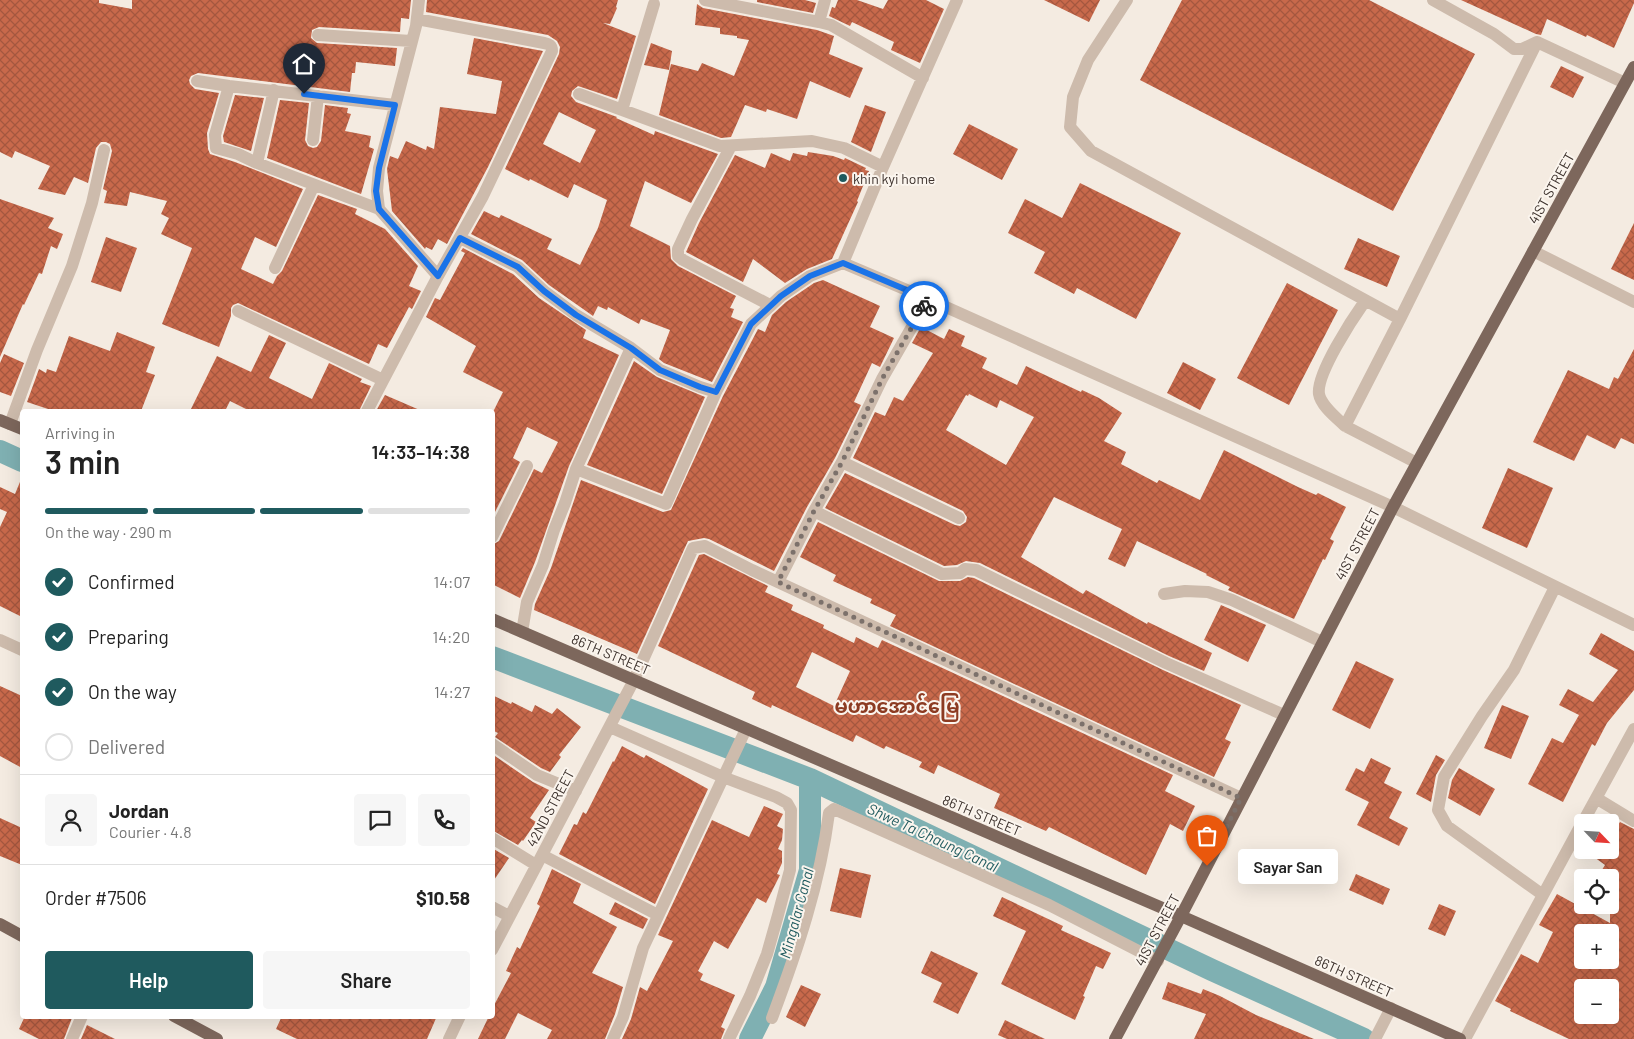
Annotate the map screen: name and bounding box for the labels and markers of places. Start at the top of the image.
pin [283,43,325,94]
place label: khin kyi home [853,170,935,187]
marker: khin kyi home [837,172,849,184]
pin [1186,815,1228,866]
callout: Sayar San [1237,848,1337,884]

